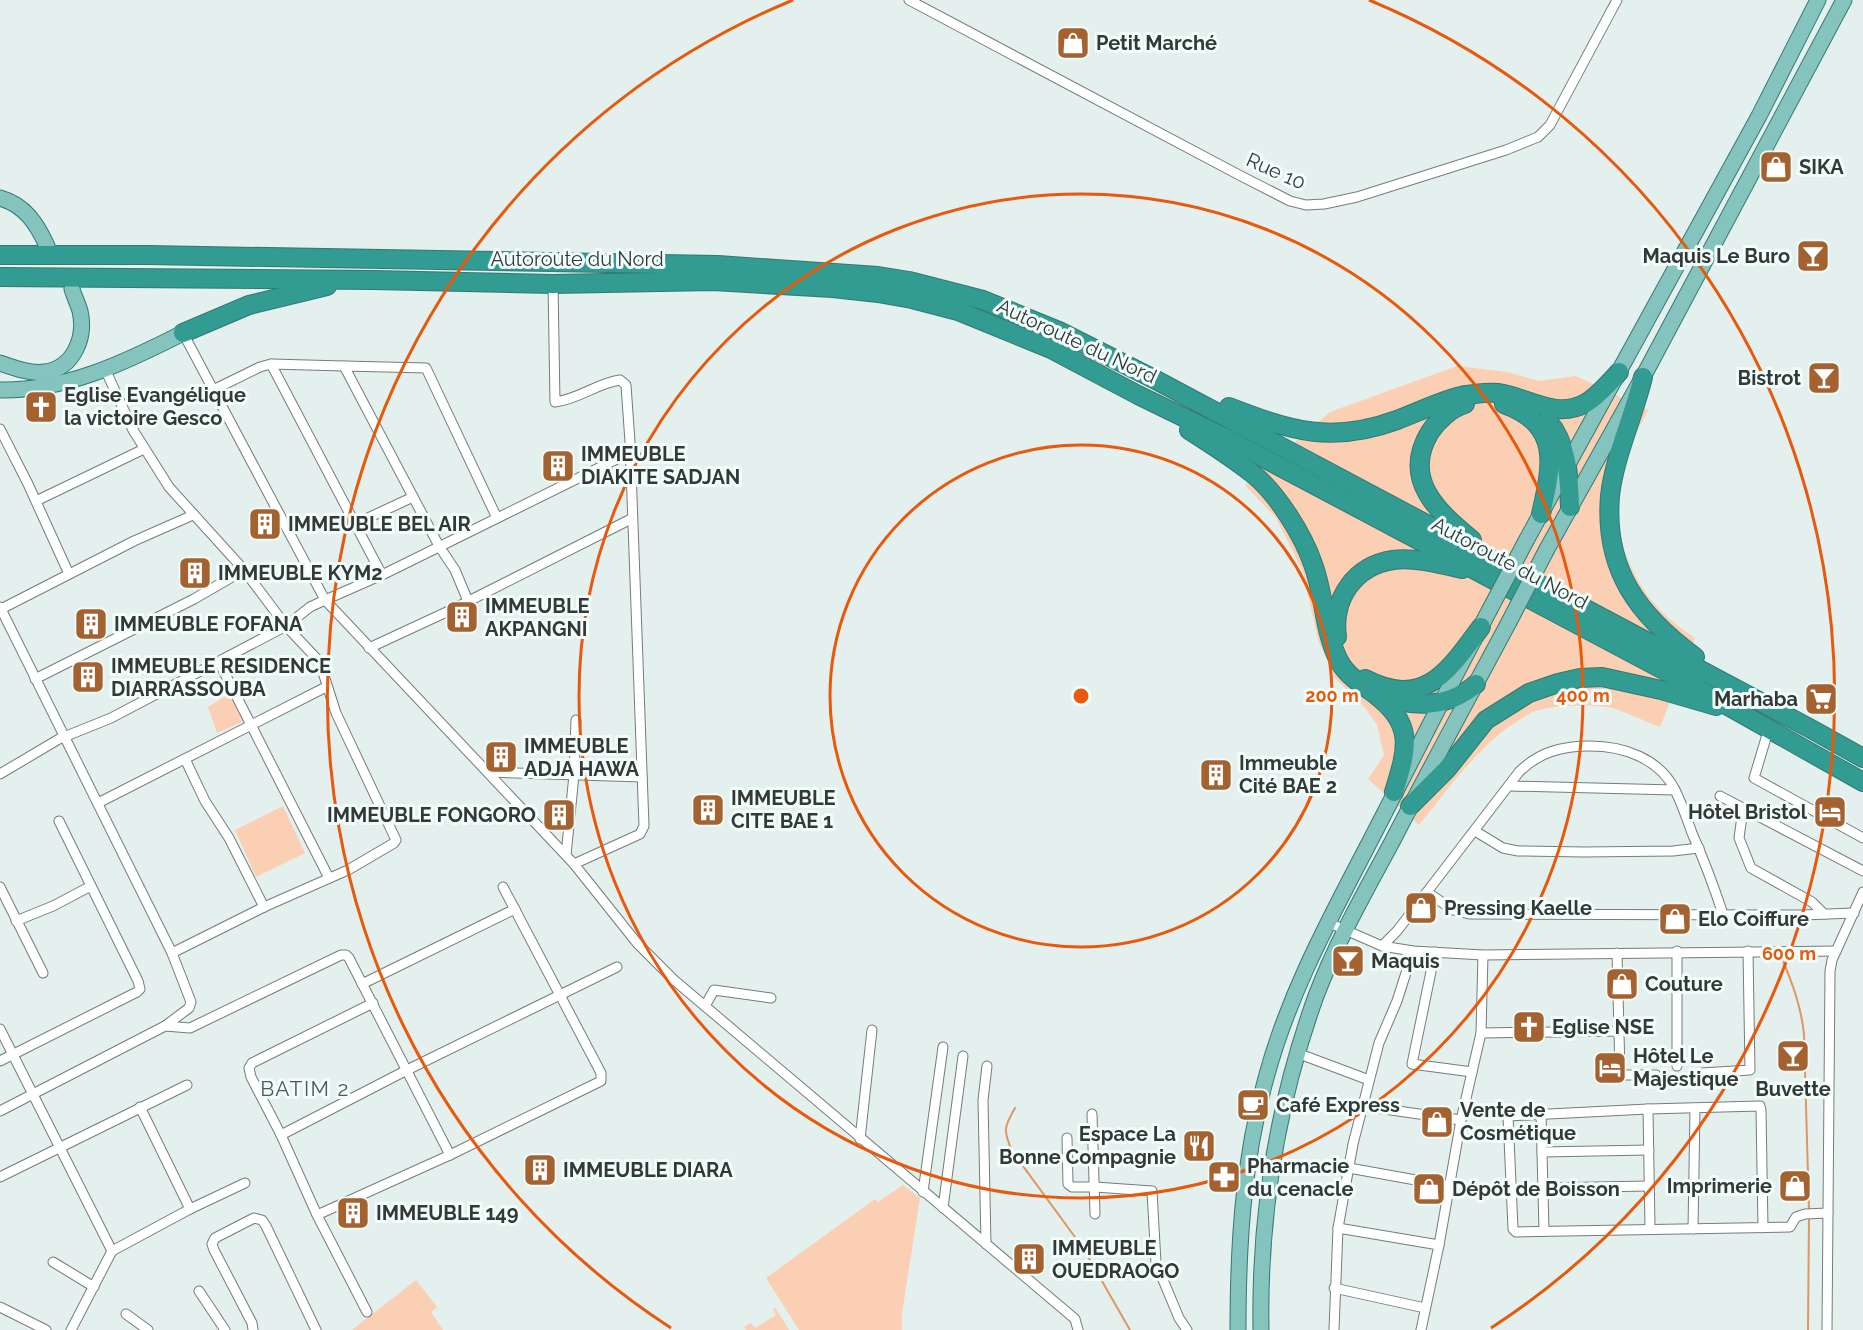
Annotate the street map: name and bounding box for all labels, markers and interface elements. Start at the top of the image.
shop icon: Petit Marché [1055,25,1091,61]
place label: Petit Marché [1096,31,1217,55]
street label: Rue 10 [1243,147,1309,195]
shop icon: SIKA [1758,149,1794,185]
place label: SIKA [1799,155,1844,179]
bar icon: Maquis Le Buro [1795,238,1831,274]
place label: Maquis Le Buro [1643,244,1790,268]
street label: Autoroute du Nord [490,247,664,271]
street label: Autoroute du Nord [993,294,1161,388]
bar icon: Bistrot [1806,360,1842,396]
place label: Bistrot [1738,366,1801,390]
place label: Eglise Evangélique la victoire Gesco [64,383,246,430]
church icon: Eglise Evangélique la victoire Gesco [23,389,59,425]
place label: IMMEUBLE DIAKITE SADJAN [581,442,740,489]
building icon: IMMEUBLE DIAKITE SADJAN [540,448,576,484]
building icon: IMMEUBLE BEL AIR [247,506,283,542]
place label: IMMEUBLE BEL AIR [288,512,471,536]
street label: Autoroute du Nord [1428,512,1592,614]
building icon: IMMEUBLE KYM2 [177,555,213,591]
place label: IMMEUBLE KYM2 [218,561,383,585]
place label: IMMEUBLE AKPANGNI [485,594,590,641]
building icon: IMMEUBLE AKPANGNI [444,599,480,635]
building icon: IMMEUBLE FOFANA [73,606,109,642]
place label: IMMEUBLE FOFANA [114,612,303,636]
place label: IMMEUBLE RESIDENCE DIARRASSOUBA [111,654,331,701]
building icon: IMMEUBLE RESIDENCE DIARRASSOUBA [70,659,106,695]
supermarket icon: Marhaba [1803,681,1839,717]
text: 200 m [1305,685,1359,706]
text: 400 m [1556,685,1610,706]
centre of rings [1071,686,1091,706]
place label: Marhaba [1714,687,1798,711]
place label: IMMEUBLE ADJA HAWA [524,734,640,781]
building icon: IMMEUBLE ADJA HAWA [483,739,519,775]
place label: Immeuble Cité BAE 2 [1239,751,1337,798]
building icon: Immeuble Cité BAE 2 [1198,757,1234,793]
place label: IMMEUBLE CITE BAE 1 [731,786,836,833]
building icon: IMMEUBLE CITE BAE 1 [690,792,726,828]
hotel icon: Hôtel Bristol [1812,794,1848,830]
building icon: IMMEUBLE FONGORO [541,797,577,833]
place label: Hôtel Bristol [1688,800,1808,824]
place label: IMMEUBLE FONGORO [327,803,536,827]
shop icon: Pressing Kaelle [1403,890,1439,926]
place label: Pressing Kaelle [1444,896,1592,920]
shop icon: Elo Coiffure [1657,901,1693,937]
place label: Elo Coiffure [1698,907,1809,931]
bar icon: Maquis [1330,943,1366,979]
text: 600 m [1762,943,1816,964]
place label: Maquis [1371,949,1440,973]
shop icon: Couture [1604,966,1640,1002]
place label: Couture [1645,972,1723,996]
church icon: Eglise NSE [1511,1009,1547,1045]
place label: Eglise NSE [1552,1015,1654,1039]
bar icon: Buvette [1775,1038,1811,1074]
place label: Hôtel Le Majestique [1633,1044,1738,1091]
hotel icon: Hôtel Le Majestique [1592,1050,1628,1086]
district label: BATIM 2 [260,1076,350,1101]
place label: Buvette [1755,1077,1831,1101]
cafe icon: Café Express [1235,1087,1271,1123]
place label: Café Express [1276,1093,1400,1117]
place label: Vente de Cosmétique [1460,1098,1576,1145]
shop icon: Vente de Cosmétique [1419,1104,1455,1140]
place label: Espace La Bonne Compagnie [999,1122,1176,1169]
restaurant icon: Espace La Bonne Compagnie [1181,1128,1217,1164]
building icon: IMMEUBLE DIARA [522,1152,558,1188]
place label: Pharmacie du cenacle [1247,1154,1353,1201]
place label: IMMEUBLE DIARA [563,1158,733,1182]
pharmacy icon: Pharmacie du cenacle [1206,1159,1242,1195]
shop icon: Imprimerie [1777,1168,1813,1204]
shop icon: Dépôt de Boisson [1411,1171,1447,1207]
place label: Imprimerie [1667,1174,1772,1198]
place label: Dépôt de Boisson [1452,1177,1620,1201]
building icon: IMMEUBLE 149 [335,1195,371,1231]
place label: IMMEUBLE 149 [376,1201,519,1225]
place label: IMMEUBLE OUEDRAOGO [1052,1236,1179,1283]
building icon: IMMEUBLE OUEDRAOGO [1011,1241,1047,1277]

